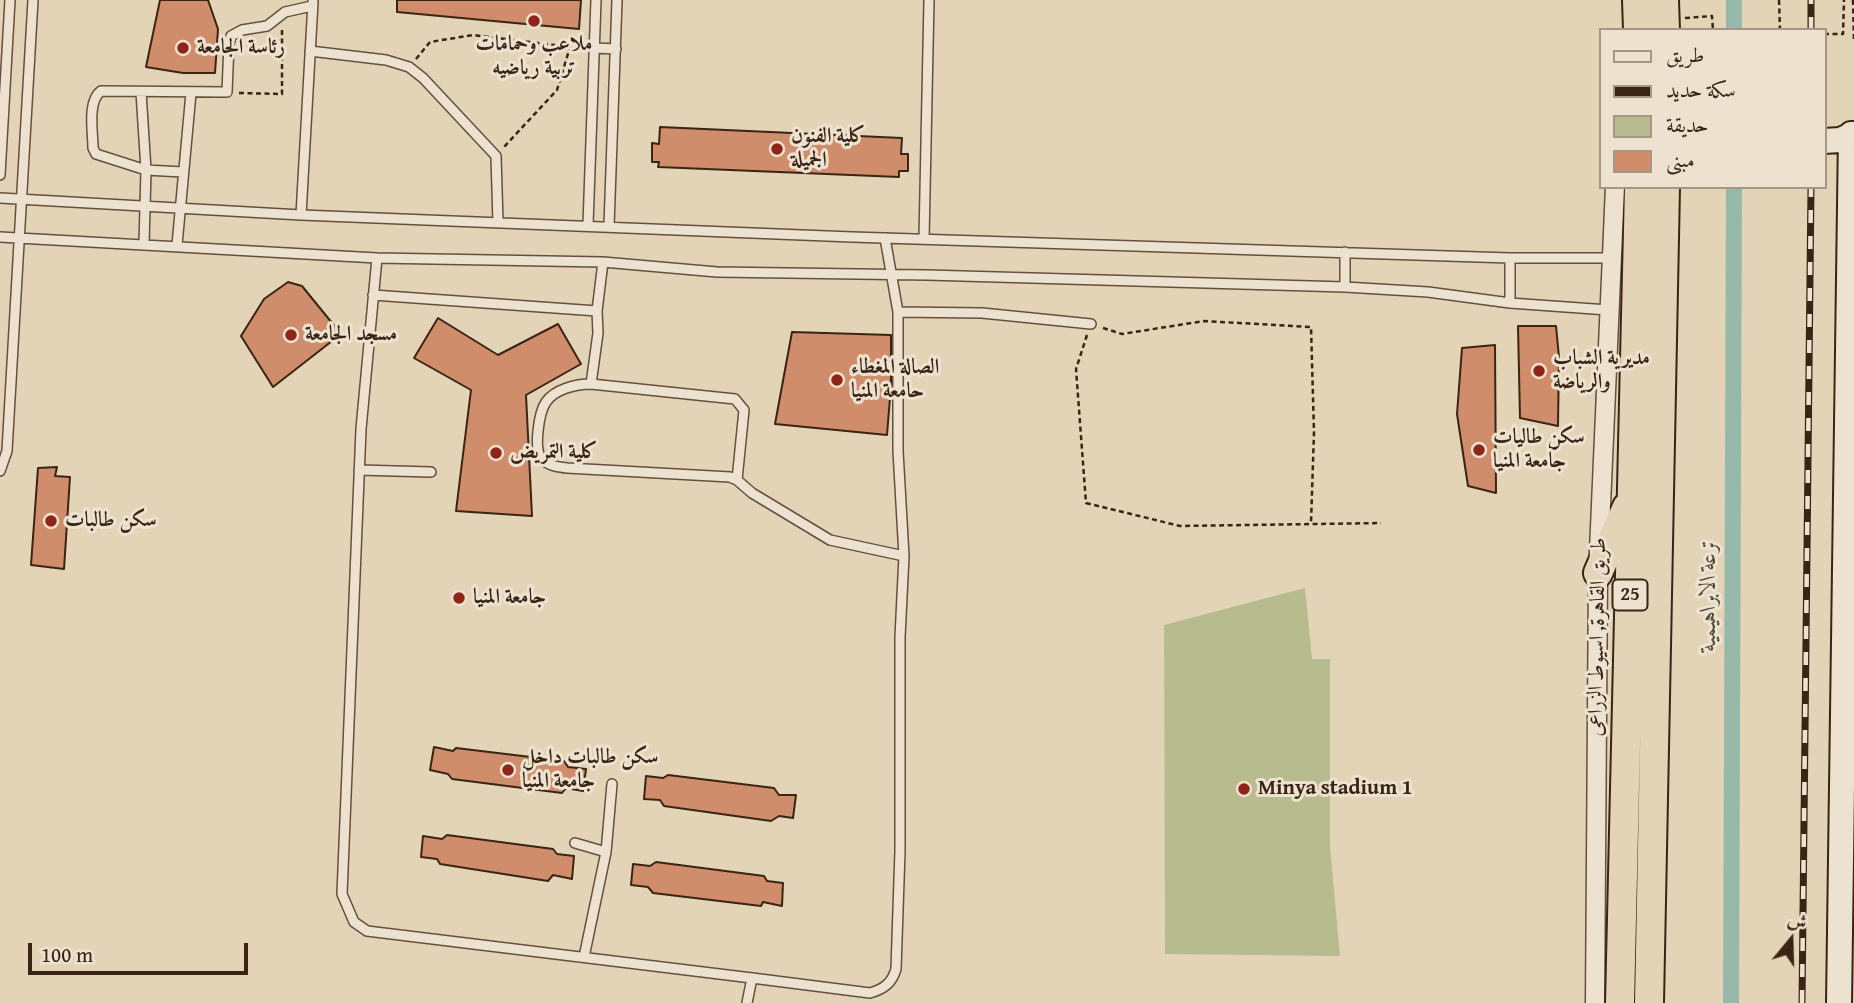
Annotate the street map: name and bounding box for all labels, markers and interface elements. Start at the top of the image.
marker: ملاعب وحمامات تربية رياضيه [526,13,542,29]
legend [1598,28,1826,189]
place label: ملاعب وحمامات تربية رياضيه [476,32,592,82]
place label: رئاسة الجامعة [197,35,285,61]
text: طريق [1666,39,1704,70]
marker: رئاسة الجامعة [175,40,191,56]
text: سكة حديد [1666,74,1736,105]
text: حديقة [1666,109,1709,140]
place label: كلية الفنون الجميلة [791,124,866,174]
marker: كلية الفنون الجميلة [769,141,785,157]
text: مبنى [1666,144,1695,175]
place label: مسجد الجامعة [305,322,397,348]
marker: مسجد الجامعة [283,327,299,343]
place label: مديرية الشباب والرياضة [1553,346,1650,396]
place label: الصالة المغطاء حامعة المنيا [851,355,939,405]
marker: مديرية الشباب والرياضة [1531,363,1547,379]
marker: الصالة المغطاء حامعة المنيا [829,372,845,388]
place label: سكن طاليات جامعة المنيا [1493,425,1585,475]
place label: كلية التمريض [510,440,598,466]
marker: سكن طاليات جامعة المنيا [1471,442,1487,458]
marker: كلية التمريض [488,445,504,461]
place label: سكن طالبات [65,508,157,534]
marker: سكن طالبات [43,513,59,529]
street label: طريق القاهرة, اسيوط الزراعى [1584,537,1612,737]
water label: ترعة الابراهيمية [1695,539,1723,651]
road number: 25 [1612,580,1648,610]
place label: جامعة المنيا [473,585,546,611]
marker: جامعة المنيا [451,590,467,606]
place label: سكن طالبات داخل جامعة المنيا [522,745,658,795]
marker: سكن طالبات داخل جامعة المنيا [500,762,516,778]
place label: Minya stadium 1 [1258,776,1413,802]
marker: Minya stadium 1 [1236,781,1252,797]
text: ش [1784,904,1811,936]
north arrow [1756,905,1826,975]
scale bar [32,930,252,974]
text: 100 m [41,939,93,970]

